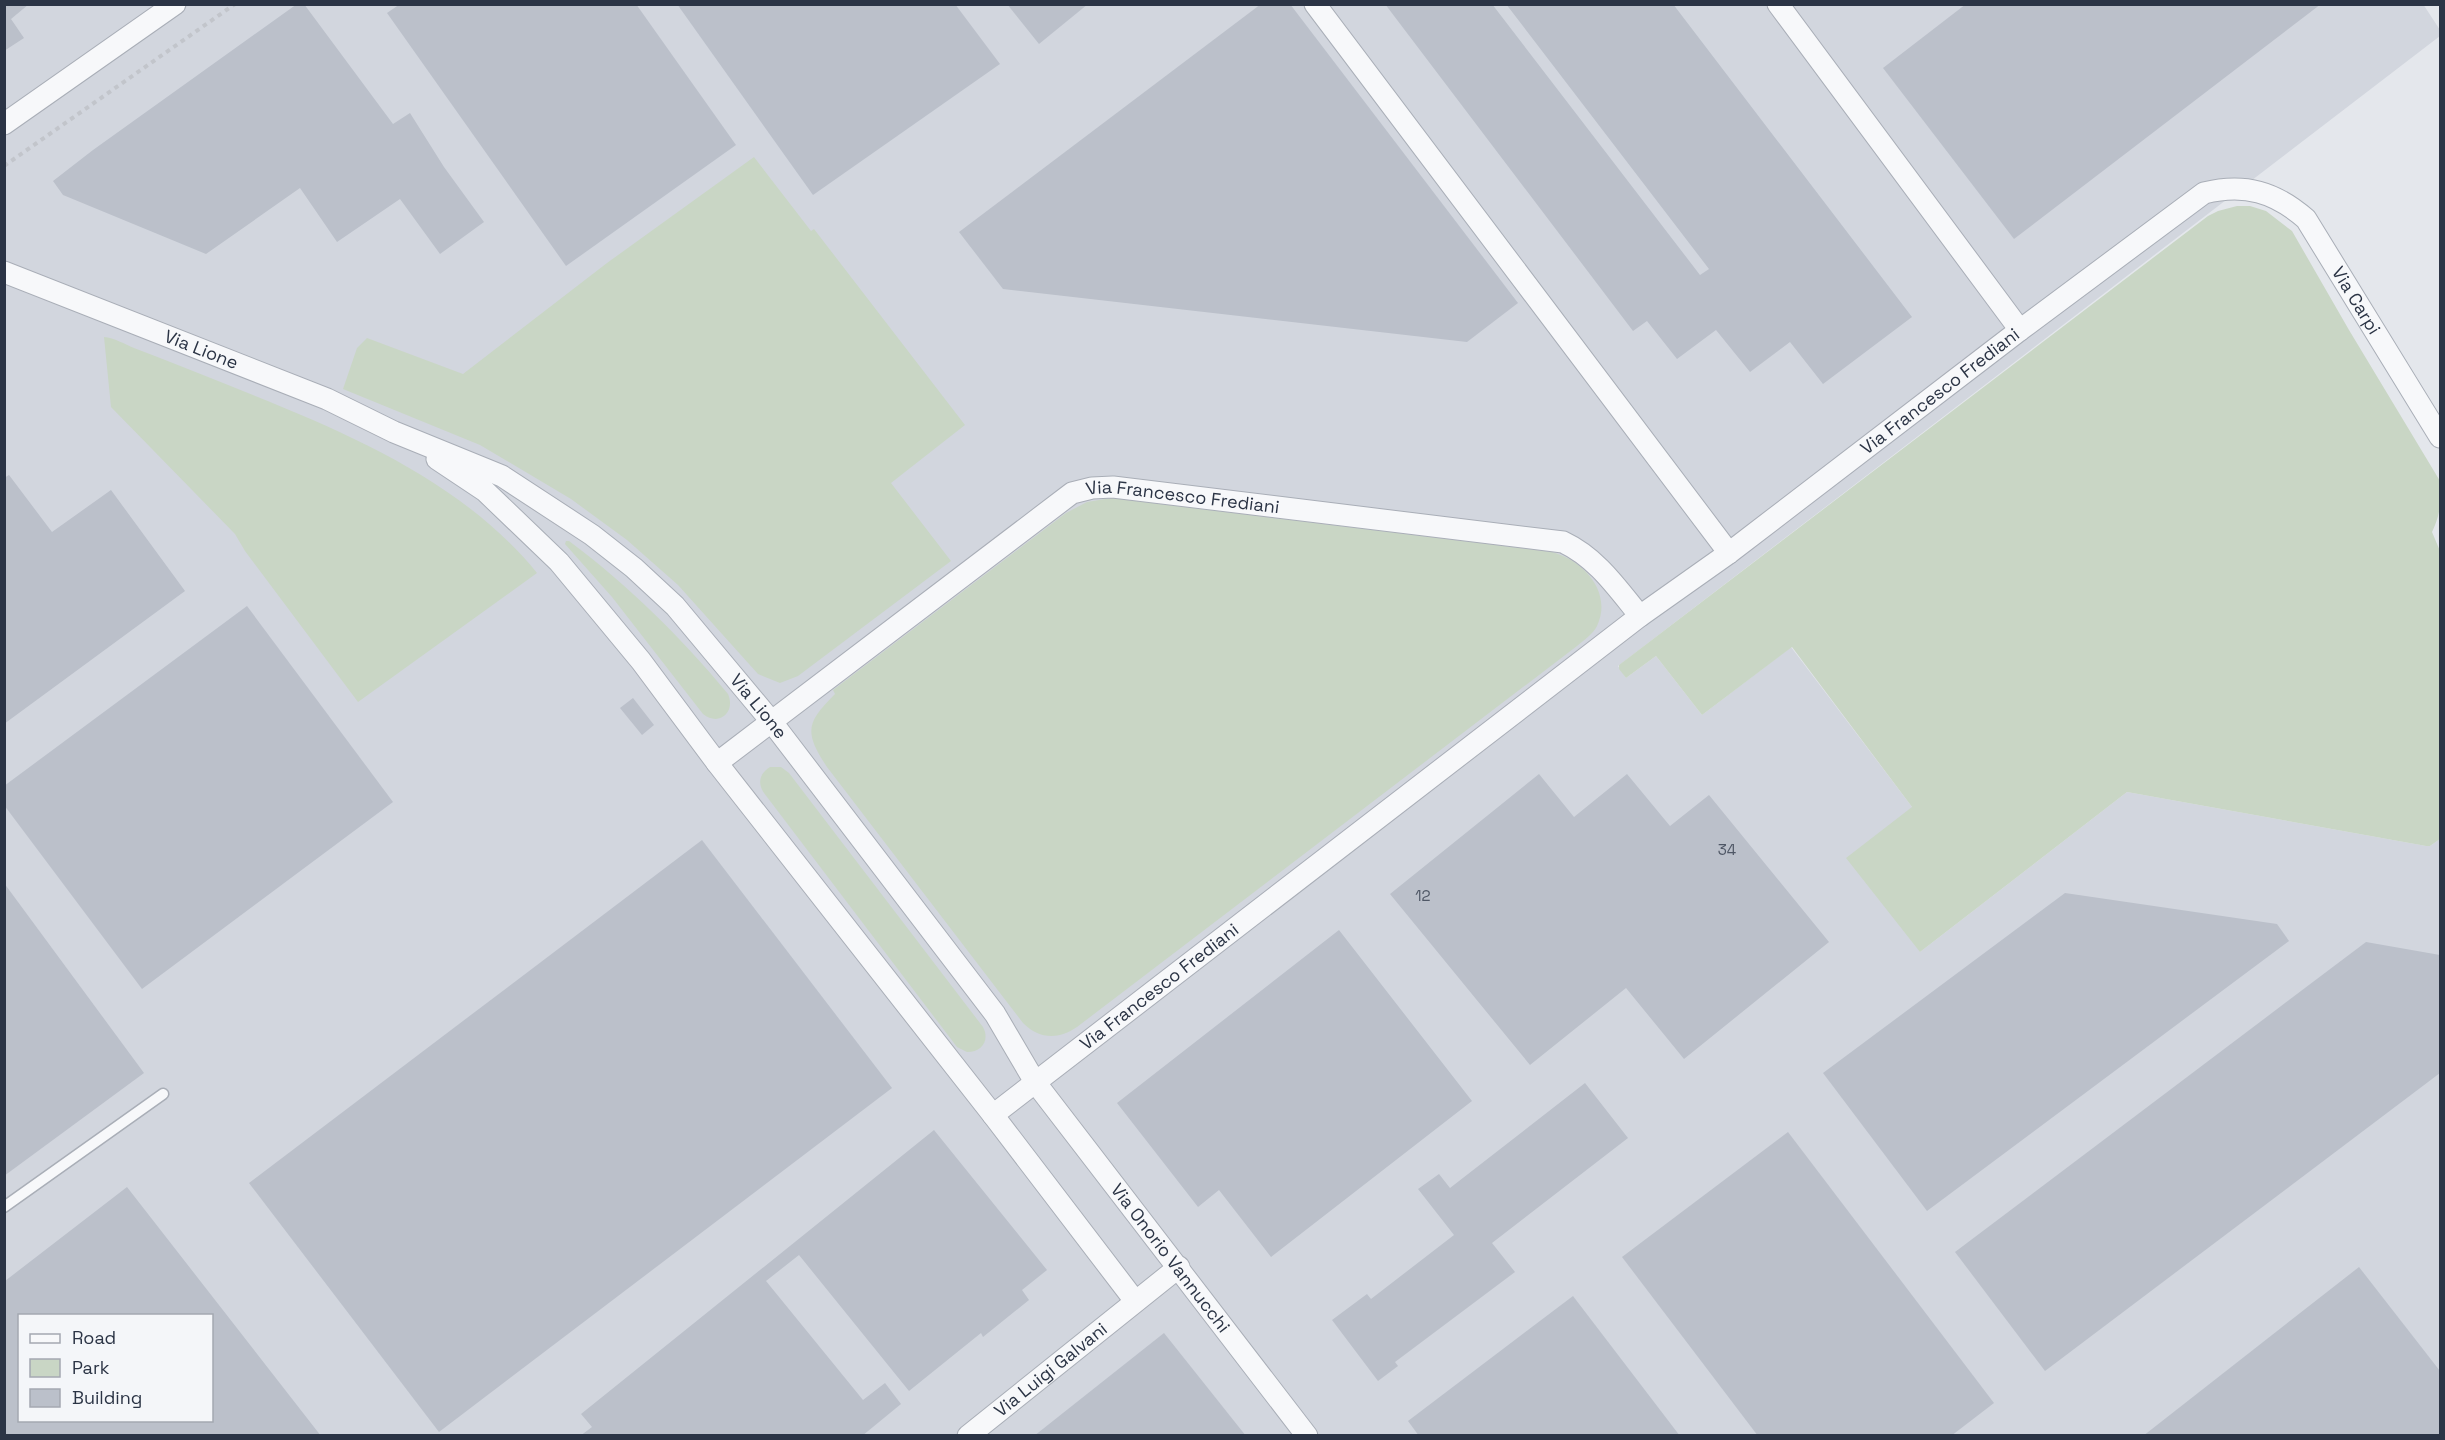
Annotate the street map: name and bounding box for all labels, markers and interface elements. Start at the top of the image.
street label: Via Carpi [2327,262,2386,338]
street label: Via Francesco Frediani [1856,323,2024,459]
street label: Via Lione [161,324,242,374]
street label: Via Francesco Frediani [1083,475,1281,518]
street label: Via Lione [725,669,793,743]
house number: 34 [1718,840,1736,859]
house number: 12 [1415,886,1431,905]
street label: Via Francesco Frediani [1075,918,1243,1055]
street label: Via Onorio Vannucchi [1106,1179,1235,1337]
legend [18,1314,213,1422]
street label: Via Luigi Galvani [989,1317,1112,1422]
text: Road [72,1326,116,1349]
text: Park [72,1356,110,1379]
text: Building [72,1386,142,1409]

